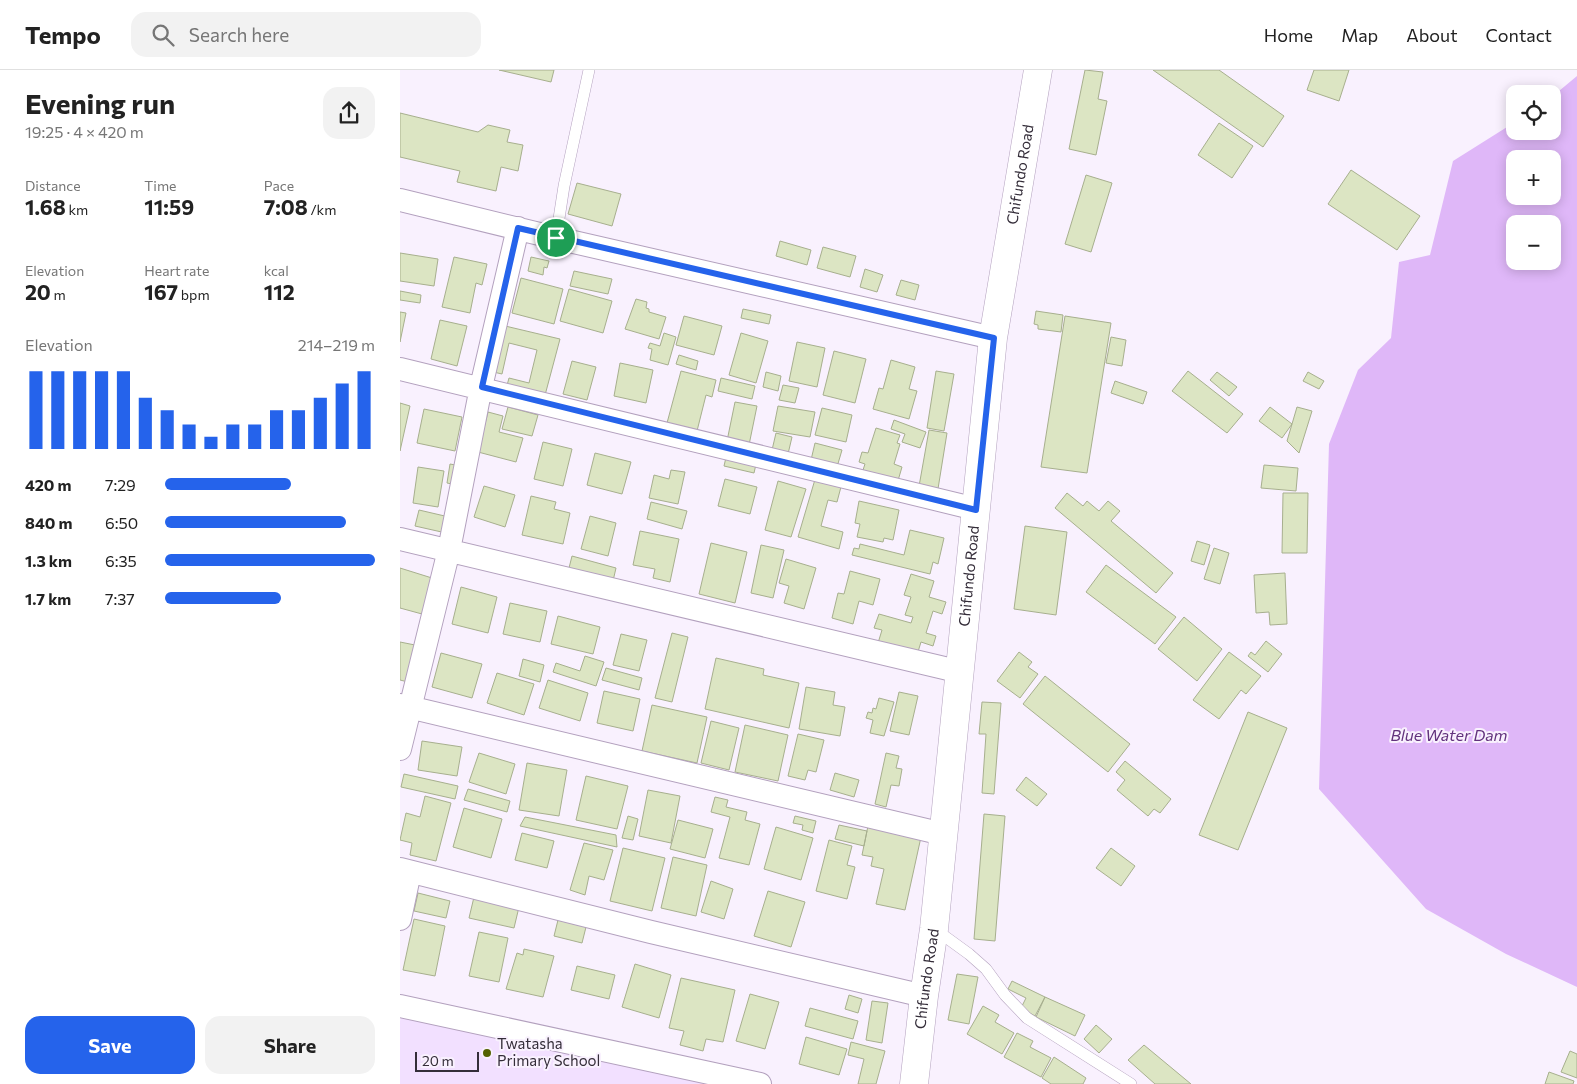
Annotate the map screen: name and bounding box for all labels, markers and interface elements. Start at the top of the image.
search box [131,12,481,57]
text: Tempo [25,20,101,49]
icon: search [149,21,177,49]
text: Search here [189,23,289,46]
text: Home [1264,24,1313,46]
text: Map [1341,24,1378,46]
text: About [1406,24,1458,46]
text: Contact [1486,24,1552,46]
map controls [1506,85,1561,270]
button: locate [1506,85,1561,140]
text: Evening run [25,86,175,120]
button: share [323,87,375,139]
text: 19:25 · 4 × 420 m [25,122,144,141]
street label: Chifundo Road [1002,123,1037,226]
button: + [1506,150,1561,205]
text: Distance [25,177,81,194]
text: Time [144,177,177,194]
text: Pace [264,177,294,194]
text: 1.68 [25,194,66,219]
text: 11:59 [144,194,194,219]
text: 7:08 [264,194,308,219]
text: km [66,201,88,218]
text: /km [308,201,336,218]
button: − [1506,215,1561,270]
pin [535,217,577,259]
icon: arrive [542,224,570,252]
text: Elevation [25,262,84,279]
text: Heart rate [144,262,209,279]
text: kcal [264,262,289,279]
text: 20 [25,279,51,304]
text: 167 [144,279,178,304]
text: 112 [264,279,295,304]
text: m [51,286,66,303]
text: bpm [178,286,210,303]
text: Elevation [25,335,93,354]
text: 214–219 m [298,335,375,354]
text: 420 m [25,475,71,494]
text: 7:29 [105,475,136,494]
text: 840 m [25,513,72,532]
text: 6:50 [105,513,138,532]
street label: Chifundo Road [954,525,982,627]
text: 1.3 km [25,551,72,570]
text: 6:35 [105,551,137,570]
text: 1.7 km [25,589,71,608]
text: 7:37 [105,589,135,608]
water label: Blue Water Dam [1390,725,1508,744]
street label: Chifundo Road [910,927,942,1030]
button: Save [25,1016,195,1074]
button: Share [205,1016,375,1074]
place label: Twatasha Primary School [497,1034,600,1069]
marker: Twatasha Primary School [481,1047,493,1059]
scale bar [415,1049,479,1072]
text: 20 m [422,1052,454,1069]

